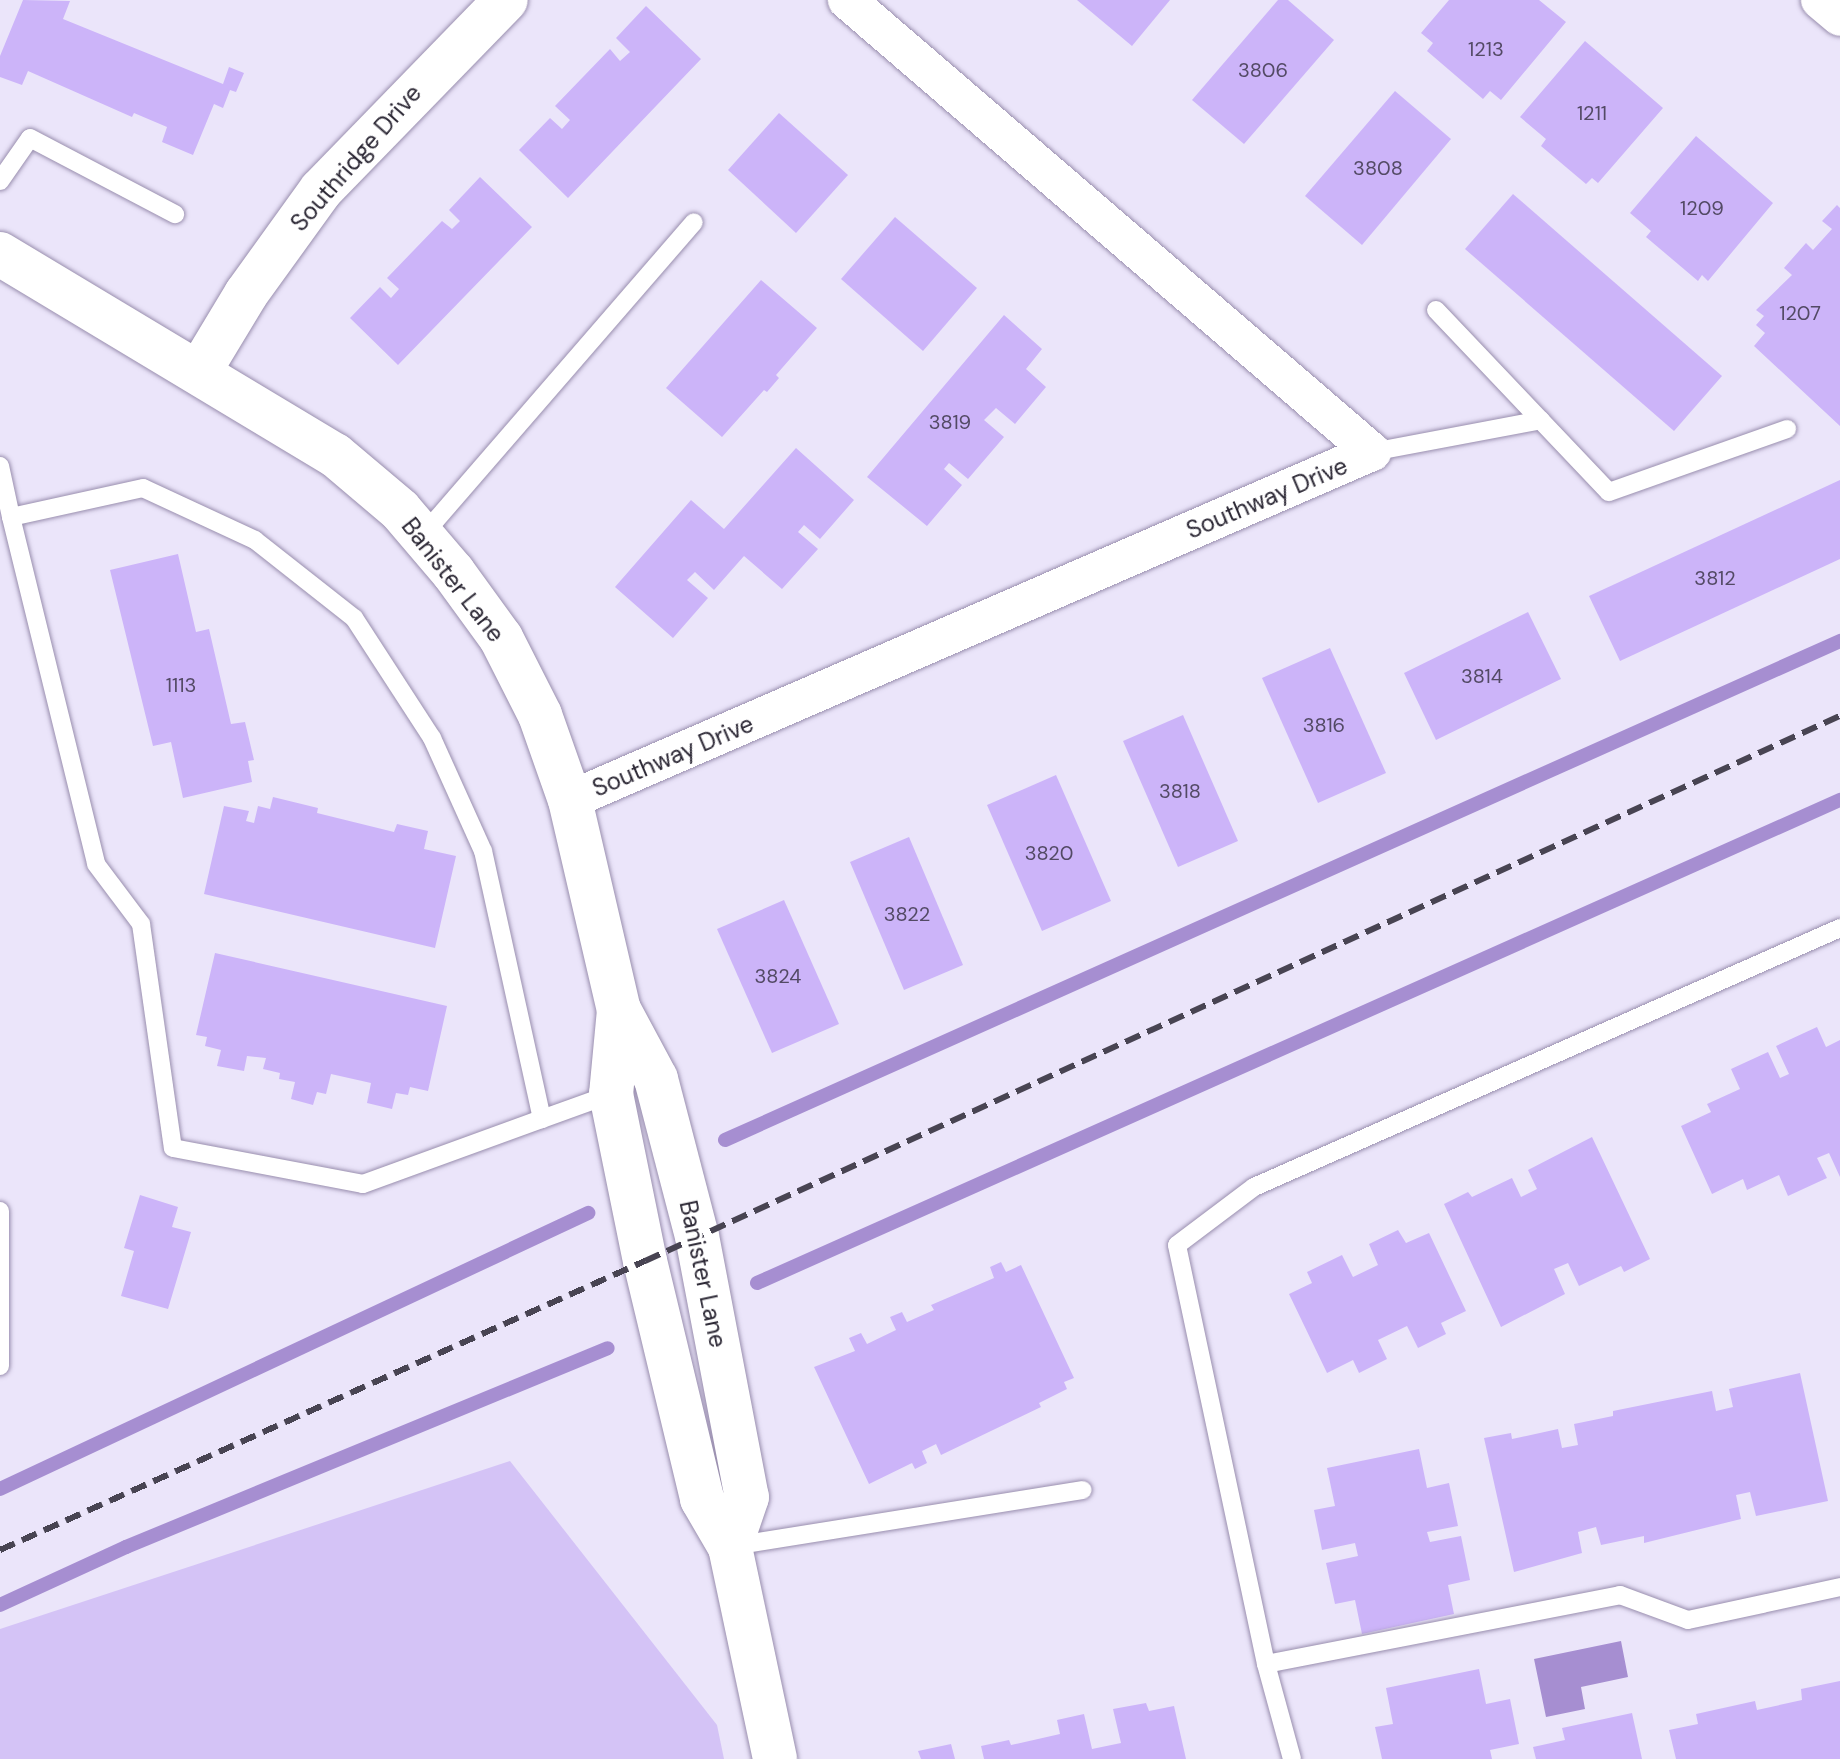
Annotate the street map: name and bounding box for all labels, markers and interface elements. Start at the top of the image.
house number: 1213 [1468,37,1504,61]
house number: 3806 [1238,58,1288,82]
street label: Southridge Drive [285,79,427,237]
house number: 1211 [1577,101,1607,125]
house number: 3808 [1353,156,1403,180]
house number: 1209 [1680,196,1724,220]
house number: 1207 [1779,301,1821,325]
house number: 3819 [929,410,971,434]
street label: Southway Drive [1182,451,1352,545]
street label: Banister Lane [396,512,510,648]
house number: 3812 [1694,566,1736,590]
house number: 3814 [1461,664,1503,688]
house number: 1113 [166,673,196,697]
street label: Southway Drive [588,709,758,803]
house number: 3816 [1303,713,1345,737]
house number: 3818 [1159,779,1201,803]
house number: 3820 [1025,841,1073,865]
house number: 3822 [884,902,930,926]
house number: 3824 [755,964,801,988]
street label: Banister Lane [673,1198,733,1350]

